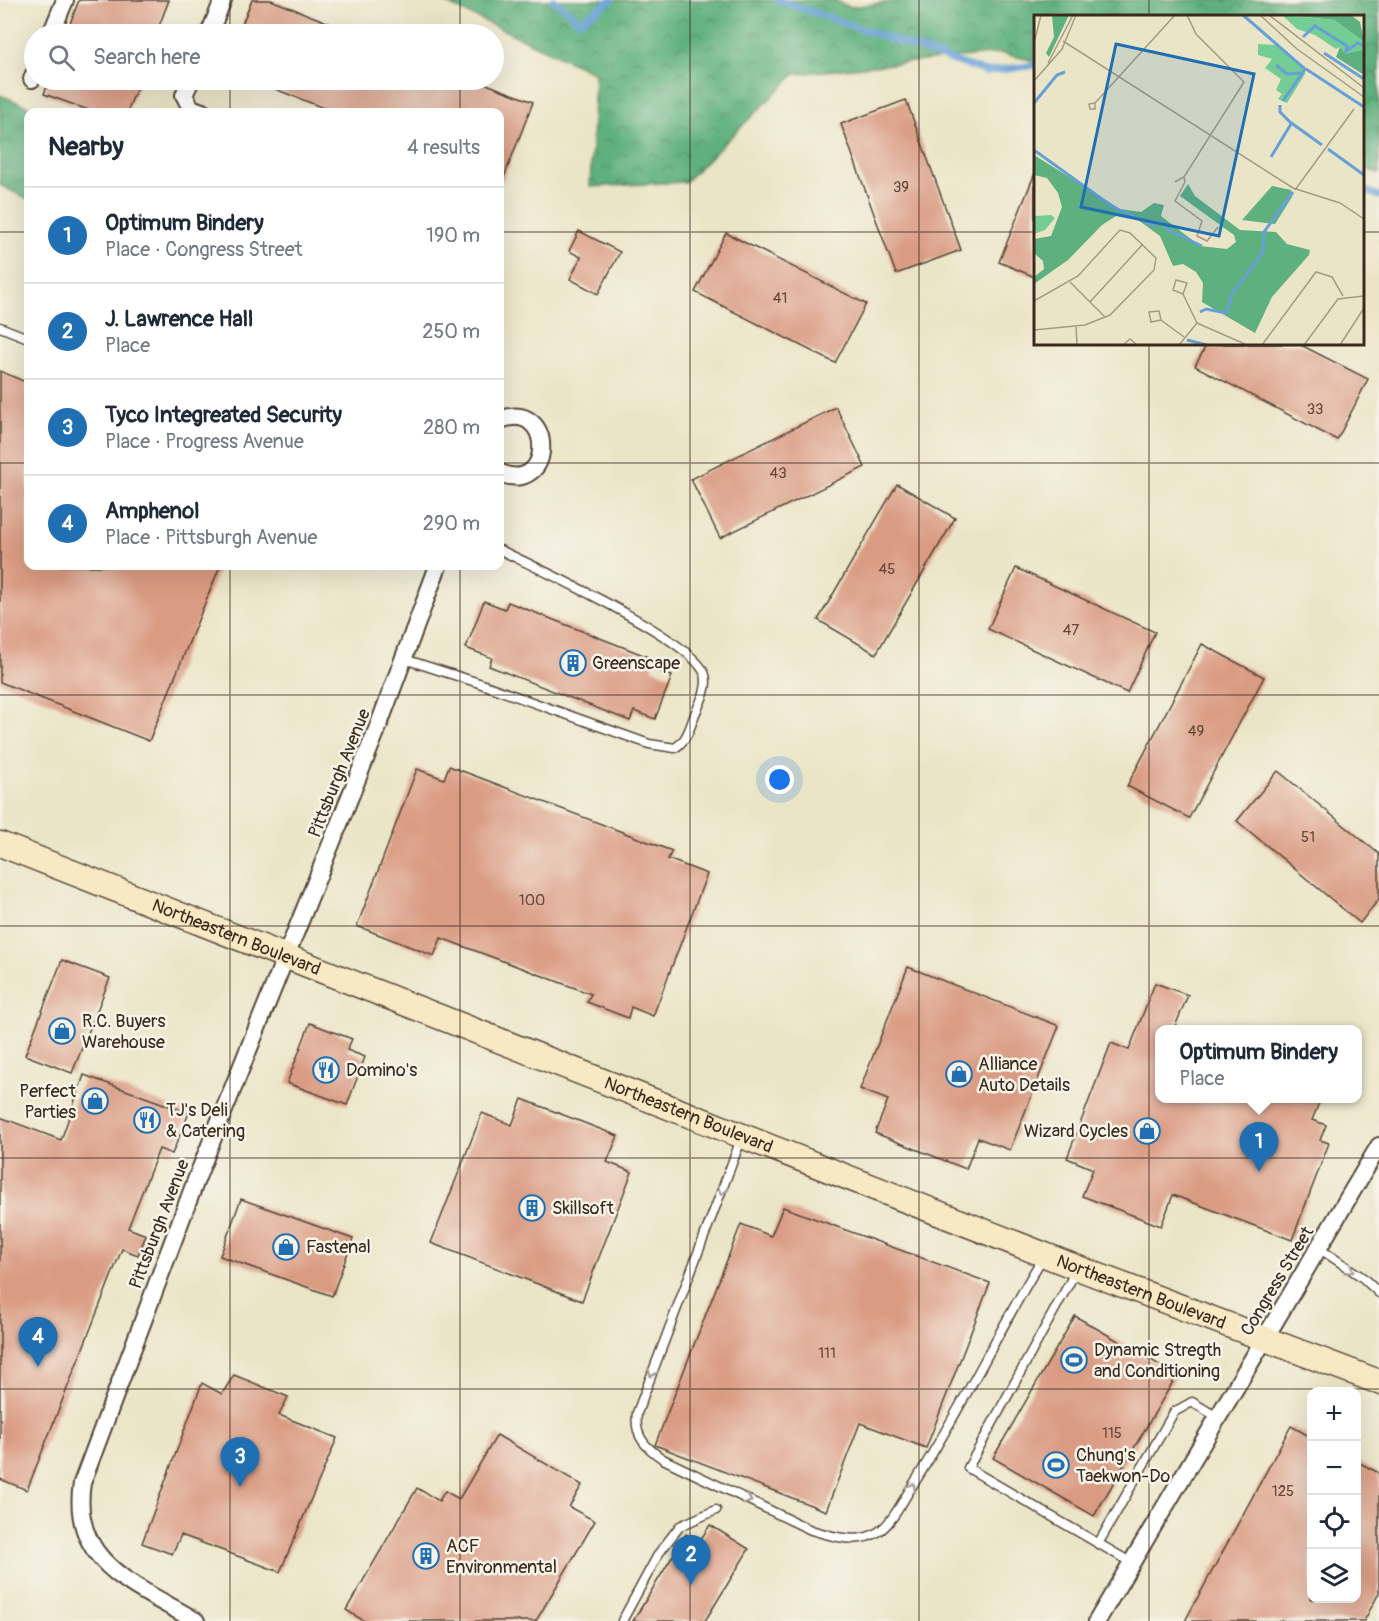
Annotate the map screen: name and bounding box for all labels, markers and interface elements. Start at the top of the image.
inset map [1034,15,1364,345]
search box [24,24,504,90]
icon: search [45,41,78,74]
text: Search here [93,43,200,71]
text: Nearby [48,131,124,163]
text: 4 results [407,135,480,160]
house number: 39 [893,178,909,197]
text: Optimum Bindery [105,209,264,237]
text: 1 [64,223,71,248]
text: 190 m [426,223,480,248]
text: Place · Congress Street [105,237,303,262]
house number: 41 [773,289,787,308]
text: J. Lawrence Hall [105,305,253,333]
text: 2 [62,319,73,344]
text: 250 m [422,319,480,344]
text: Place [105,333,150,358]
house number: 33 [1307,400,1323,419]
text: Tyco Integreated Security [105,401,342,429]
text: 3 [62,415,73,440]
text: 280 m [423,415,480,440]
text: Place · Progress Avenue [105,429,304,454]
house number: 43 [769,464,787,483]
text: Amphenol [105,497,199,525]
text: 4 [62,511,73,536]
text: 290 m [423,511,480,536]
text: Place · Pittsburgh Avenue [105,525,317,550]
house number: 45 [879,560,895,579]
house number: 47 [1063,621,1079,640]
building icon: Greenscape [558,648,588,678]
place label: Greenscape [592,652,680,675]
street label: Pittsburgh Avenue [303,705,376,841]
house number: 49 [1188,722,1204,741]
your location [765,765,794,794]
house number: 51 [1301,828,1315,847]
house number: 100 [519,891,545,910]
street label: Northeastern Boulevard [148,894,324,981]
place label: R.C. Buyers Warehouse [82,1010,165,1054]
shop icon: R.C. Buyers Warehouse [47,1016,77,1046]
popup [1155,1025,1362,1103]
text: Optimum Bindery [1179,1038,1338,1066]
place label: Alliance Auto Details [978,1053,1070,1097]
restaurant icon: Domino's [311,1055,341,1085]
place label: Domino's [346,1059,417,1082]
shop icon: Alliance Auto Details [944,1059,974,1089]
text: Place [1179,1066,1224,1091]
street label: Northeastern Boulevard [601,1072,776,1159]
place label: Perfect Parties [19,1080,77,1124]
shop icon: Perfect Parties [80,1086,110,1116]
place label: TJ's Deli & Catering [166,1099,245,1143]
restaurant icon: TJ's Deli & Catering [132,1105,162,1135]
shop icon: Wizard Cycles [1132,1116,1162,1146]
place label: Wizard Cycles [1024,1120,1128,1143]
pin: 1 [1240,1122,1278,1172]
street label: Pittsburgh Avenue [124,1156,195,1292]
one-way arrow [716,1185,729,1196]
building icon: Skillsoft [517,1193,547,1223]
place label: Skillsoft [552,1197,615,1220]
street label: Congress Street [1236,1222,1319,1340]
shop icon: Fastenal [271,1232,301,1262]
place label: Fastenal [306,1236,371,1259]
street label: Northeastern Boulevard [1053,1250,1229,1335]
one-way arrow [1344,1263,1355,1274]
pin: 4 [18,1318,57,1367]
place label: Dynamic Stregth and Conditioning [1094,1339,1221,1383]
house number: 111 [818,1344,836,1363]
sports icon: Dynamic Stregth and Conditioning [1059,1345,1089,1375]
one-way arrow [647,1367,659,1378]
map controls [1307,1387,1361,1603]
button: + [1307,1387,1361,1441]
house number: 115 [1102,1424,1122,1443]
pin: 3 [220,1438,260,1487]
button: − [1307,1441,1361,1495]
place label: Chung's Taekwon-Do [1076,1444,1170,1488]
sports icon: Chung's Taekwon-Do [1041,1450,1071,1480]
house number: 125 [1272,1482,1294,1501]
one-way arrow [904,1483,916,1493]
one-way arrow [742,1493,753,1504]
button: locate [1307,1495,1361,1549]
place label: ACF Environmental [446,1535,557,1579]
pin: 2 [672,1536,710,1585]
building icon: ACF Environmental [411,1541,441,1571]
button: layers [1307,1549,1361,1603]

